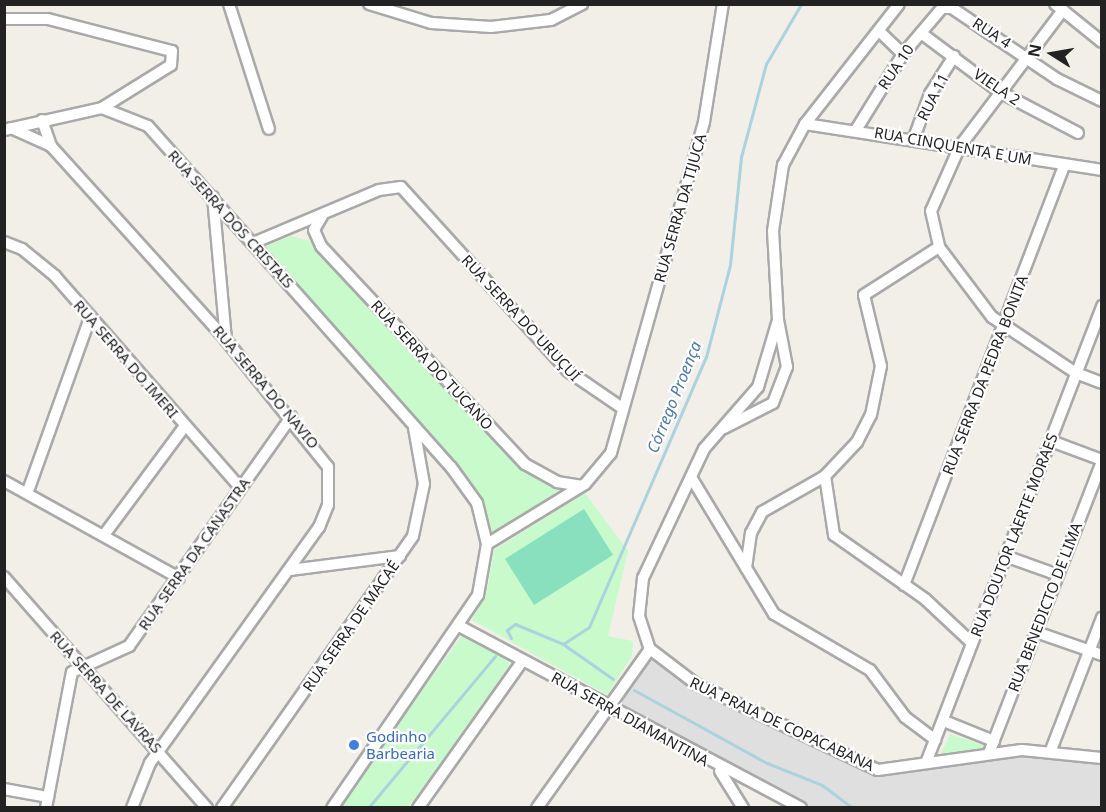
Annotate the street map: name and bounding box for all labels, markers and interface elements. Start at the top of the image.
street label: RUA 4 [969,14,1015,52]
north arrow [1022,24,1082,84]
street label: RUA 10 [874,41,918,93]
text: N [1022,42,1046,59]
street label: VIELA 2 [970,65,1024,109]
street label: RUA 11 [913,70,953,124]
street label: RUA CINQUENTA E UM [873,123,1033,169]
street label: RUA SERRA DA TIJUCA [650,131,710,285]
street label: RUA SERRA DOS CRISTAIS [164,146,298,292]
street label: RUA SERRA DO URUÇUÍ [458,251,584,385]
street label: RUA SERRA DA PEDRA BONITA [939,273,1031,477]
street label: RUA SERRA DO IMERI [70,296,182,422]
street label: RUA SERRA DO TUCANO [367,297,497,433]
street label: RUA SERRA DO NAVIO [209,322,323,452]
water label: Córrego Proença [643,338,705,456]
street label: RUA DOUTOR LAERTE MORAES [967,431,1061,639]
street label: RUA SERRA DA CANASTRA [134,474,254,634]
street label: RUA BENEDICTO DE LIMA [1004,520,1086,694]
street label: RUA SERRA DE MACAÉ [299,557,403,695]
street label: RUA SERRA DE LAVRAS [46,627,166,757]
street label: RUA SERRA DIAMANTINA [548,668,712,770]
street label: RUA PRAIA DE COPACABANA [687,673,877,775]
place label: Godinho Barbearia [366,727,435,762]
marker: Godinho Barbearia [347,738,361,752]

